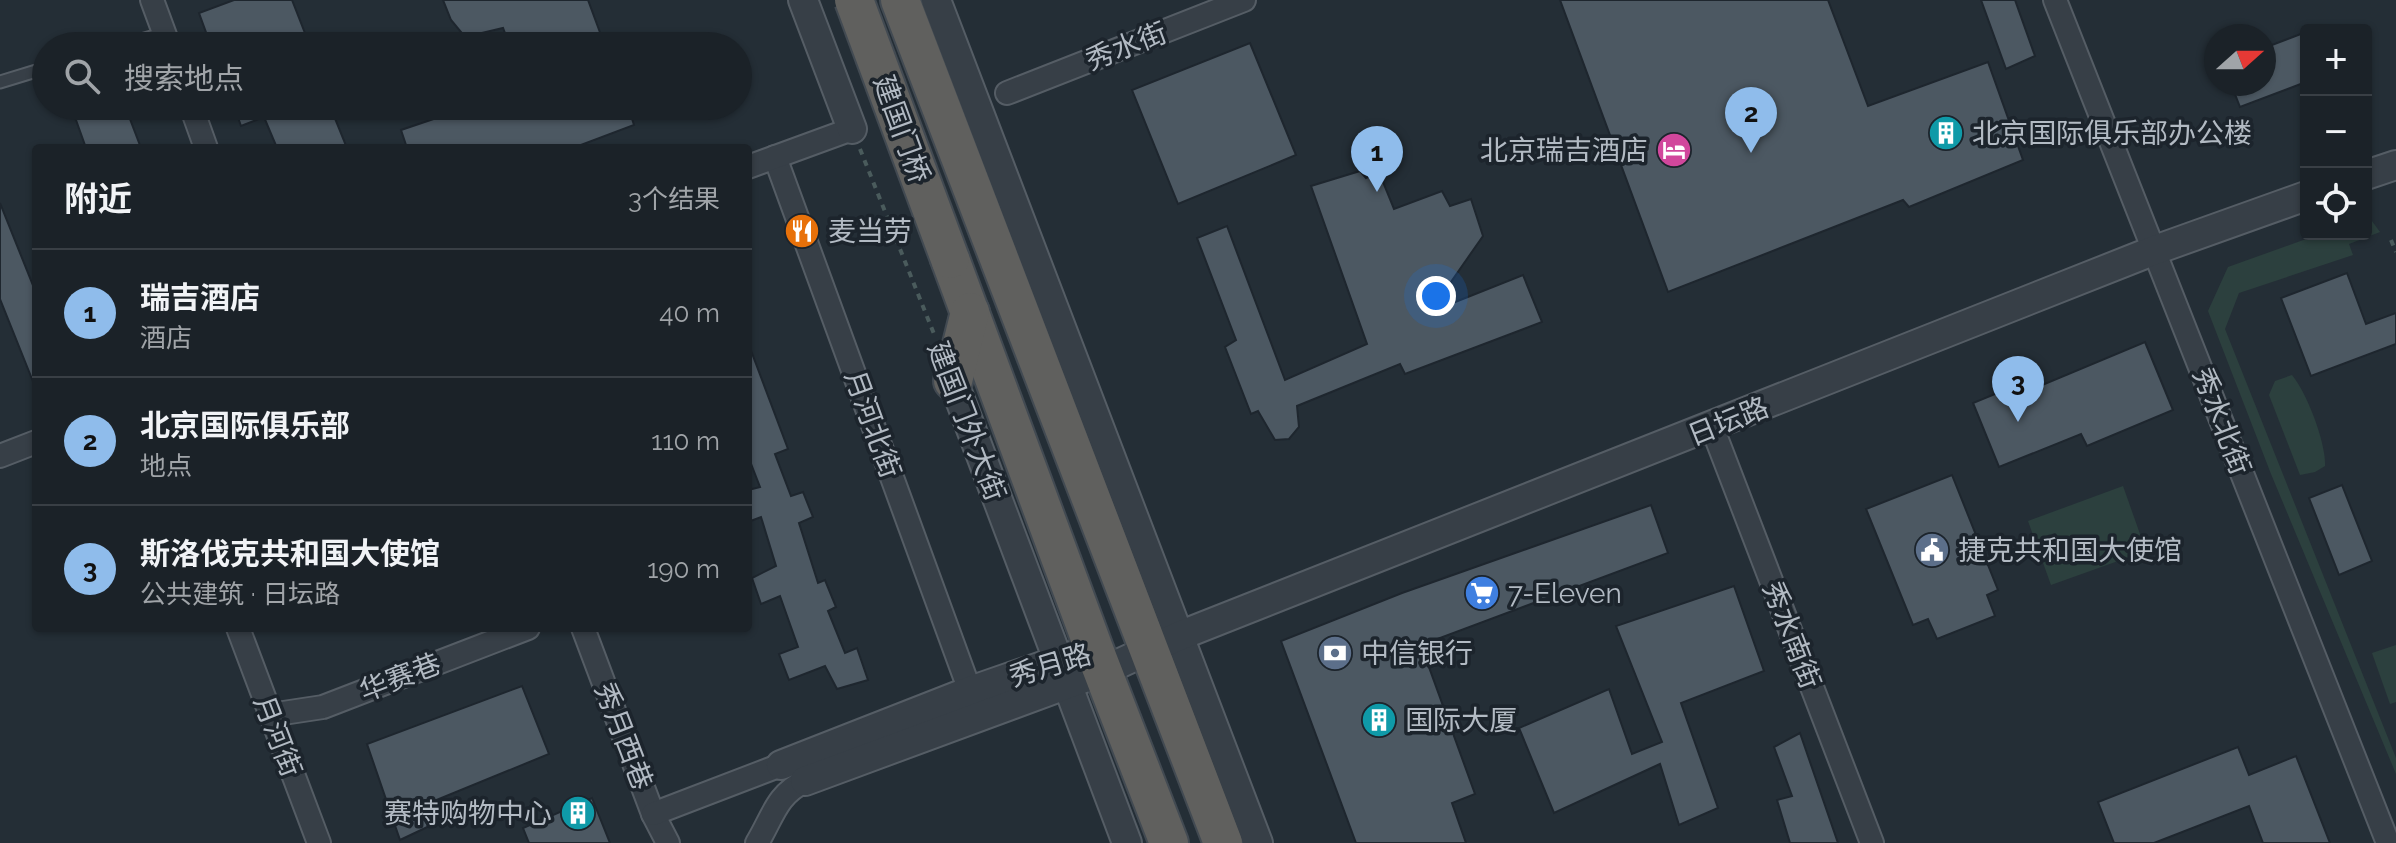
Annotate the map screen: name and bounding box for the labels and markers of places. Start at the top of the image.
pin: 2 [1725,87,1777,153]
building icon: 北京国际俱乐部办公楼 [1927,114,1965,152]
place label: 北京国际俱乐部办公楼 [1972,117,2252,150]
pin: 1 [1351,126,1403,192]
hotel icon: 北京瑞吉酒店 [1655,131,1693,169]
place label: 北京瑞吉酒店 [1480,134,1648,167]
restaurant icon: 麦当劳 [783,212,821,250]
place label: 麦当劳 [828,215,912,248]
pin: 3 [1992,356,2044,422]
public building icon: 捷克共和国大使馆 [1913,531,1951,569]
place label: 捷克共和国大使馆 [1958,534,2182,567]
supermarket icon: 7-Eleven [1463,574,1501,612]
place label: 7-Eleven [1508,577,1622,610]
bank icon: 中信银行 [1316,634,1354,672]
place label: 中信银行 [1361,637,1473,670]
building icon: 国际大厦 [1360,701,1398,739]
place label: 国际大厦 [1405,704,1517,737]
building icon: 赛特购物中心 [559,794,597,832]
place label: 赛特购物中心 [384,797,552,830]

